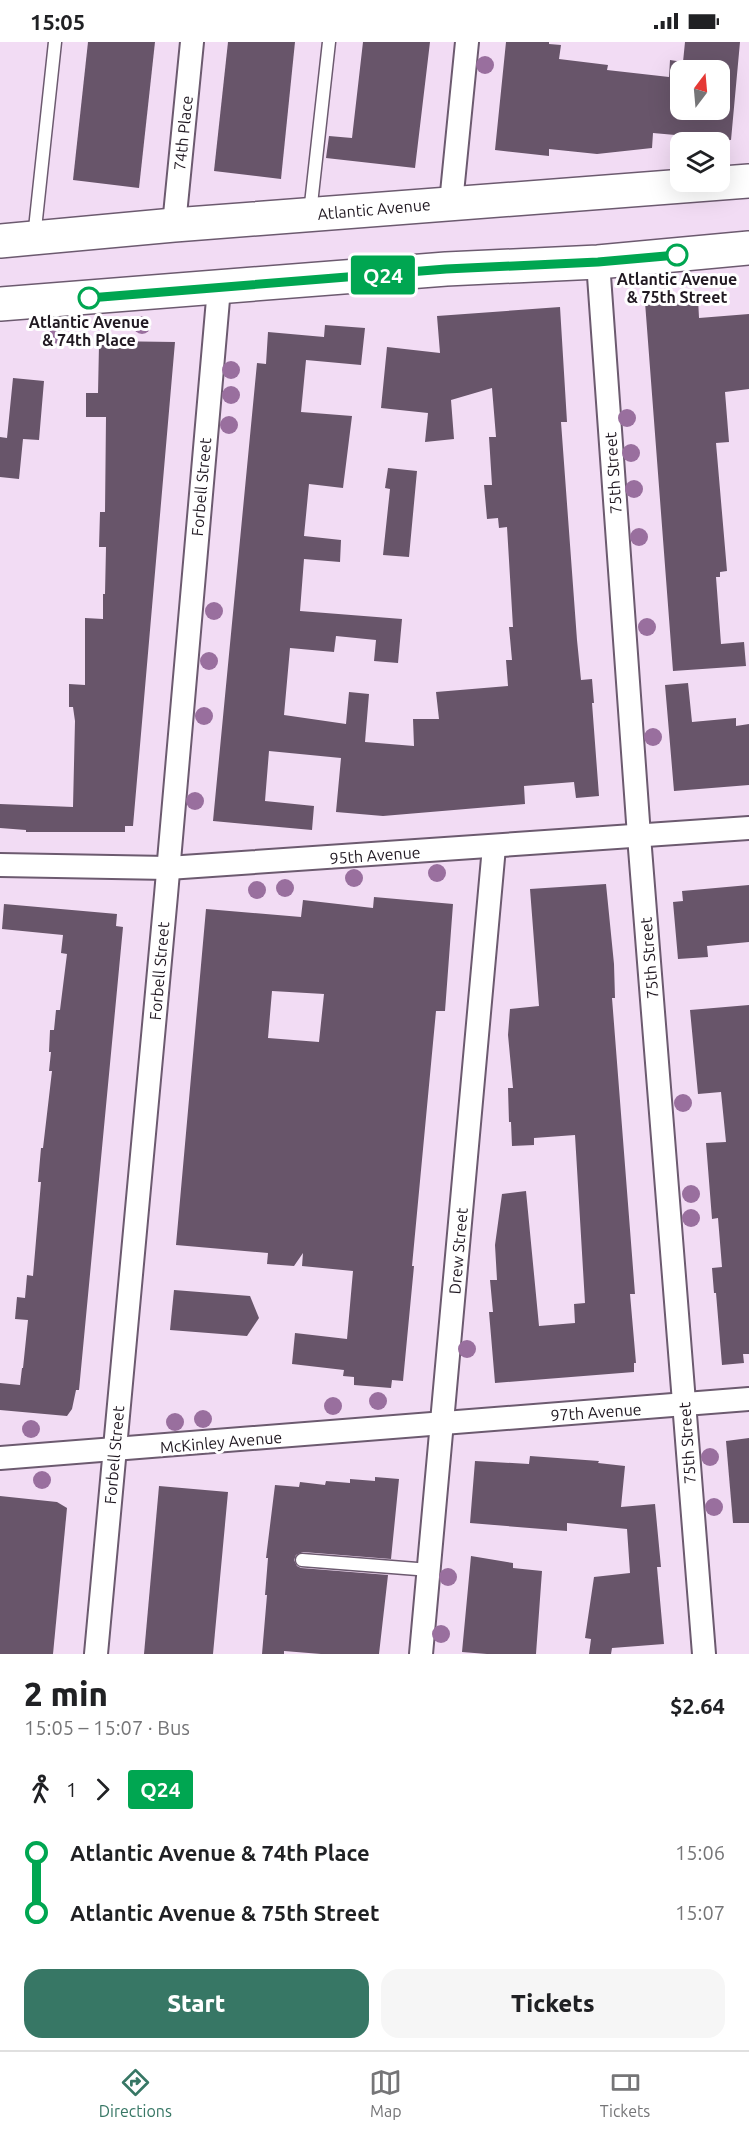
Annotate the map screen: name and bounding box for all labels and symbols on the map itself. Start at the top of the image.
north arrow [670,60,730,120]
street label: 74th Place [170,95,196,171]
street label: Atlantic Avenue [317,195,431,223]
marker: Atlantic Avenue & 75th Street [666,244,688,266]
line badge: Q24 [348,256,418,294]
place label: Atlantic Avenue & 75th Street [617,270,737,306]
marker: Atlantic Avenue & 74th Place [78,287,100,309]
place label: Atlantic Avenue & 74th Place [29,313,149,349]
street label: 75th Street [601,431,625,514]
street label: Forbell Street [188,436,214,537]
street label: 95th Avenue [329,843,421,867]
street label: 75th Street [636,916,662,1000]
street label: Forbell Street [146,920,172,1021]
street label: Drew Street [445,1206,471,1295]
street label: 97th Avenue [550,1400,642,1424]
street label: 75th Street [675,1401,699,1484]
street label: Forbell Street [101,1404,127,1505]
street label: McKinley Avenue [159,1428,283,1456]

